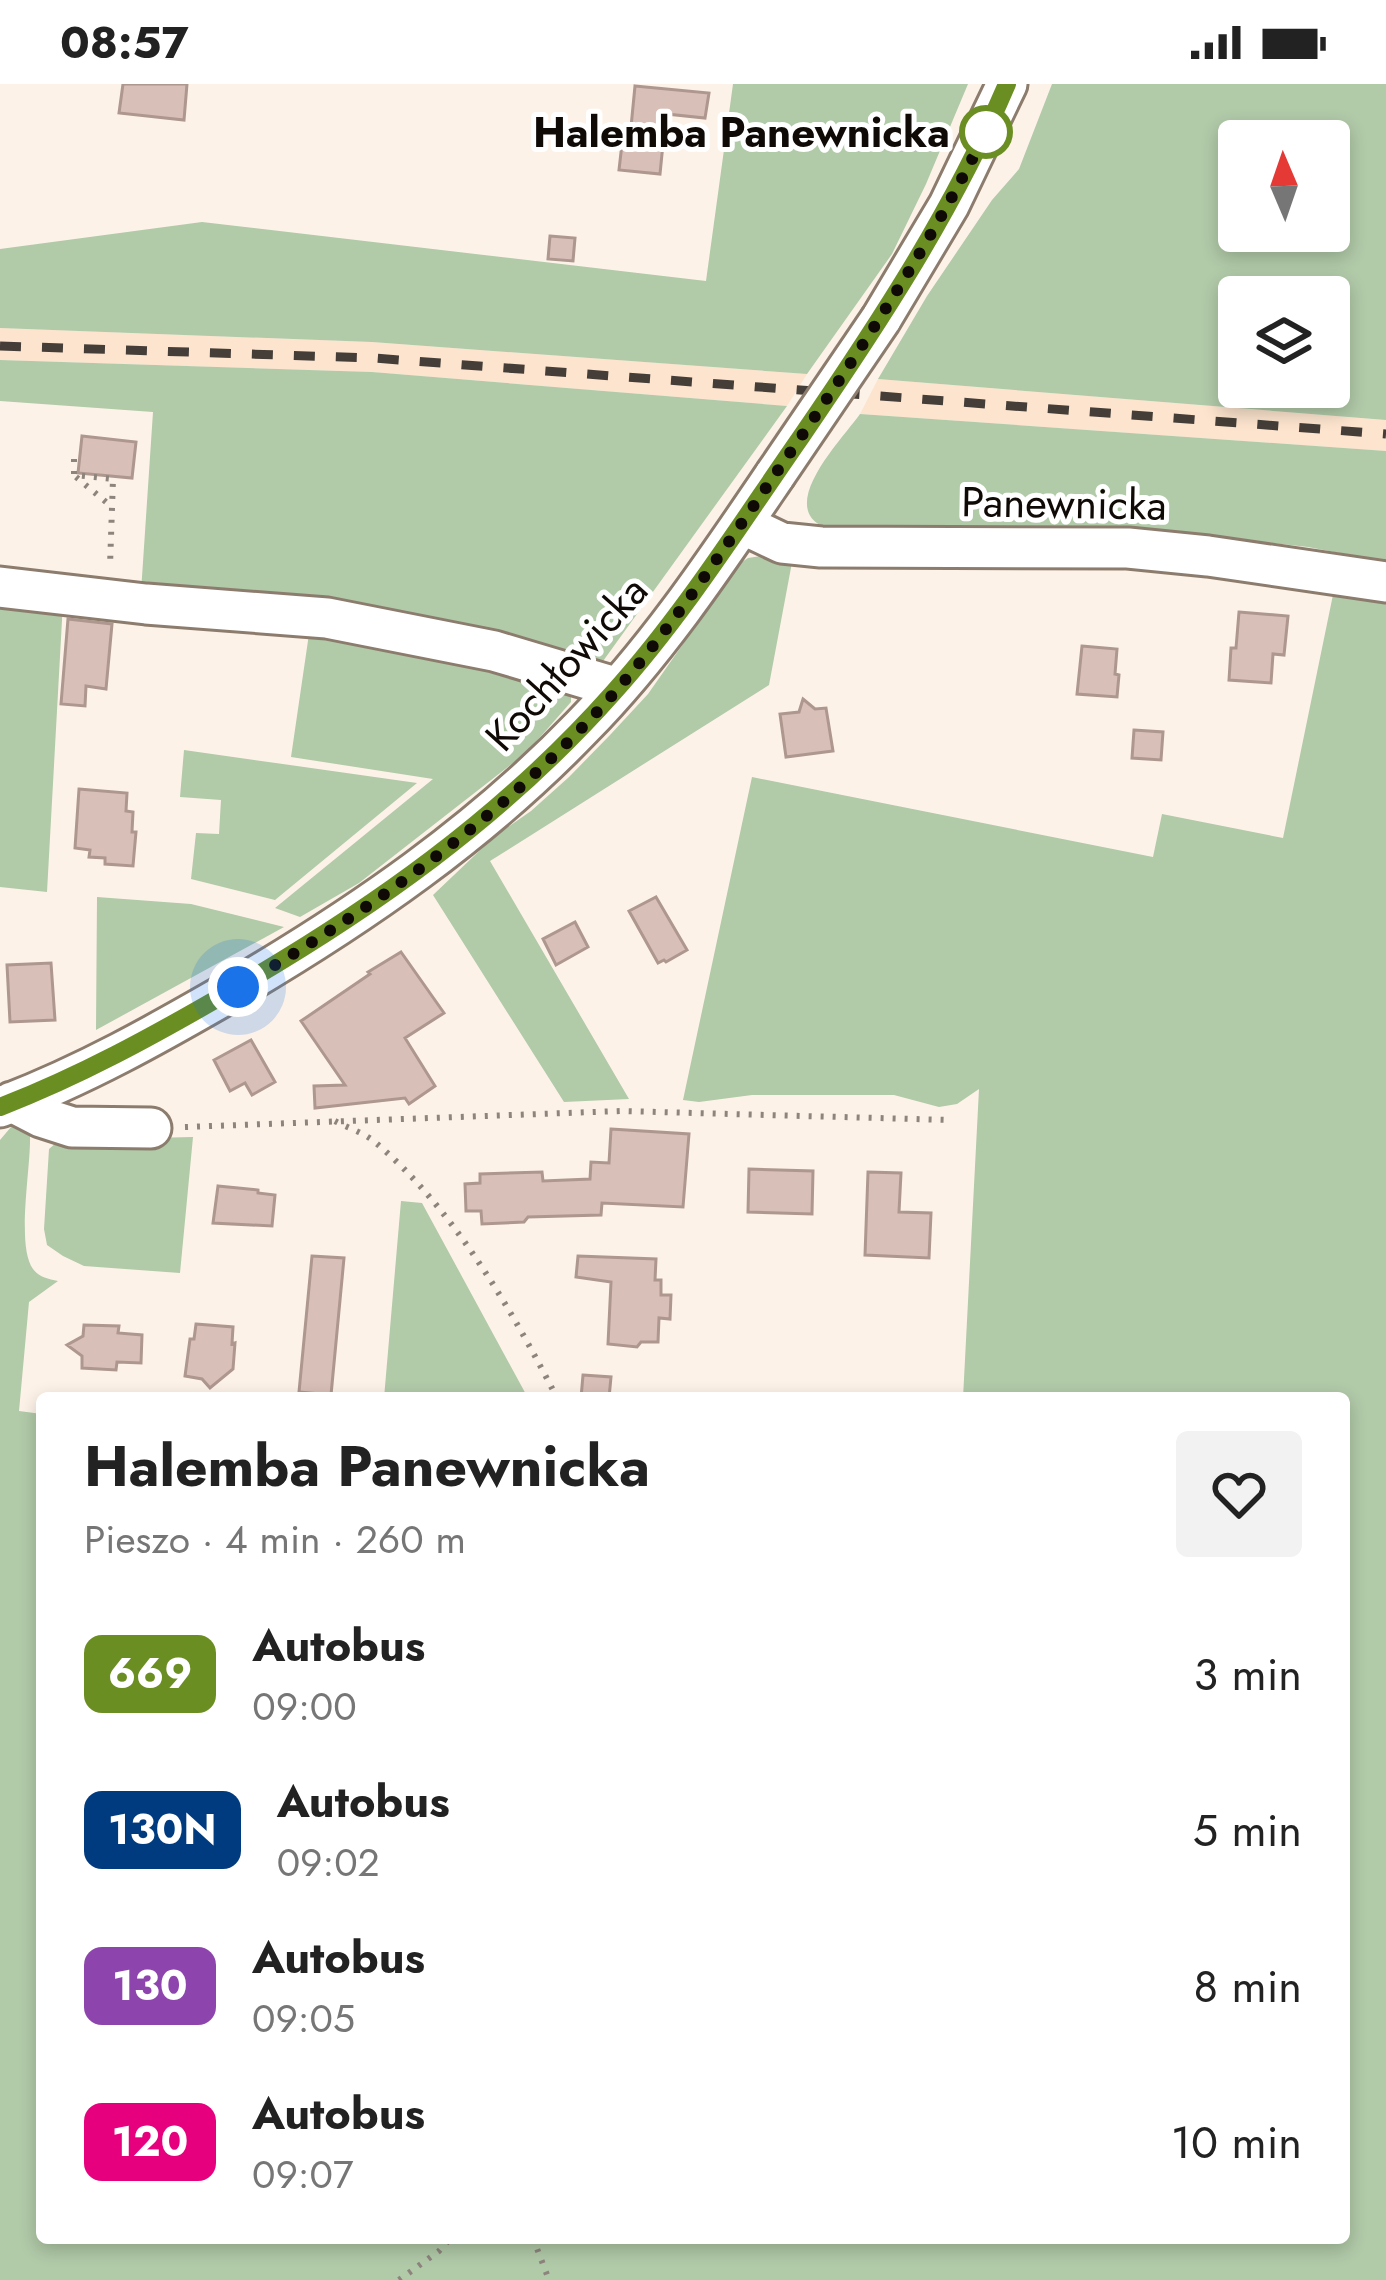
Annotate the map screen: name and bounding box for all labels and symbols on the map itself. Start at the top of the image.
place label: Halemba Panewnicka [533,102,950,163]
marker: Halemba Panewnicka [961,107,1011,157]
north arrow [1218,120,1350,252]
street label: Panewnicka [961,471,1167,536]
street label: Kochłowicka [471,562,662,765]
your location [208,957,268,1017]

